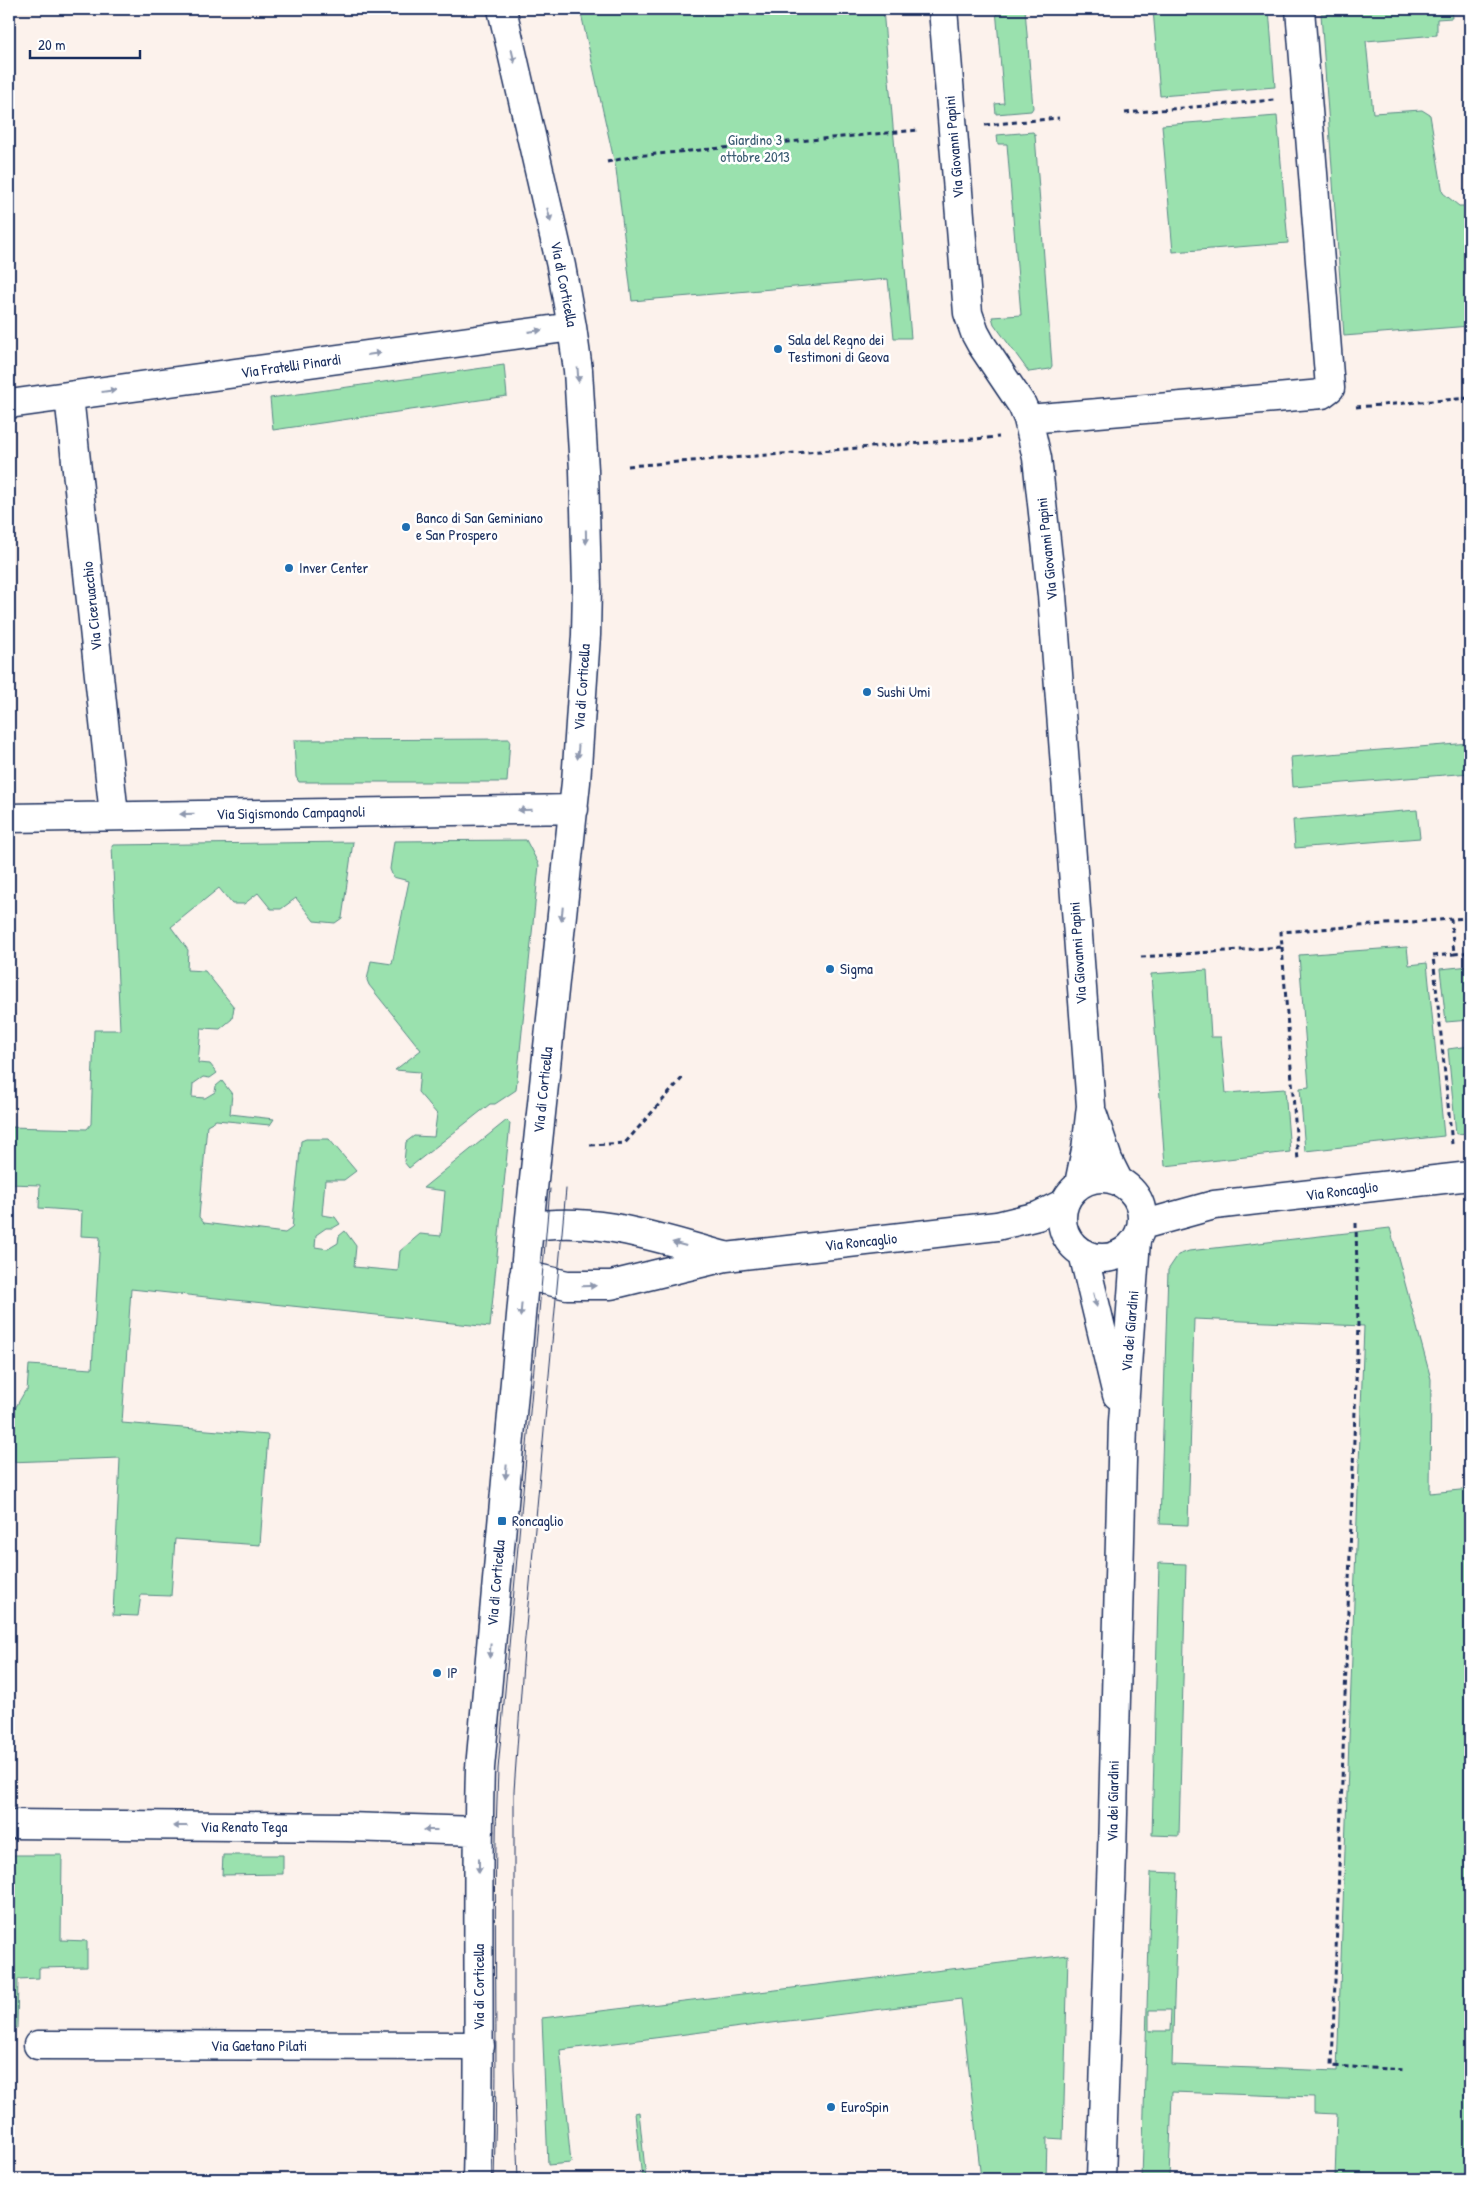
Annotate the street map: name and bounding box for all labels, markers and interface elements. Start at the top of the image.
scale bar [30,28,140,60]
text: 20 m [38,34,65,55]
one-way arrow [509,49,517,64]
street label: Via Giovanni Papini [939,95,968,199]
park label: Giardino 3 ottobre 2013 [720,129,790,167]
one-way arrow [545,207,553,222]
street label: Via di Corticella [546,239,583,328]
one-way arrow [527,327,543,335]
place label: Sala del Regno dei Testimoni di Geova [788,329,889,367]
marker: Sala del Regno dei Testimoni di Geova [772,343,784,355]
street label: Via Fratelli Pinardi [239,348,342,383]
one-way arrow [366,350,382,358]
one-way arrow [575,367,583,383]
one-way arrow [101,386,117,394]
street label: Via Giovanni Papini [1031,497,1062,601]
place label: Banco di San Geminiano e San Prospero [416,507,543,545]
marker: Banco di San Geminiano e San Prospero [400,521,412,533]
one-way arrow [583,530,591,546]
place label: Inver Center [299,557,369,578]
street label: Via Ciceruacchio [76,560,107,652]
marker: Inver Center [283,562,295,574]
street label: Via di Corticella [568,643,595,731]
place label: Sushi Umi [877,681,931,702]
marker: Sushi Umi [861,686,873,698]
one-way arrow [573,744,581,760]
street label: Via Sigismondo Campagnoli [216,801,366,824]
one-way arrow [517,806,533,814]
one-way arrow [179,811,195,819]
street label: Via Giovanni Papini [1063,901,1092,1005]
one-way arrow [558,906,566,922]
place label: Sigma [840,958,873,979]
marker: Sigma [824,963,836,975]
street label: Via di Corticella [528,1046,557,1134]
street label: Via Roncaglio [1305,1176,1379,1205]
street label: Via Roncaglio [824,1227,898,1256]
one-way arrow [671,1240,687,1248]
one-way arrow [581,1282,597,1290]
street label: Via dei Giardini [1115,1290,1144,1372]
one-way arrow [1091,1293,1099,1308]
one-way arrow [517,1303,525,1319]
one-way arrow [502,1464,510,1480]
place label: Roncaglio [512,1510,563,1531]
marker: Roncaglio [496,1515,508,1527]
street label: Via di Corticella [481,1539,510,1627]
one-way arrow [486,1644,494,1660]
place label: IP [447,1662,458,1683]
marker: IP [431,1667,443,1679]
street label: Via dei Giardini [1101,1760,1124,1842]
street label: Via Renato Tega [201,1816,287,1837]
one-way arrow [172,1822,188,1830]
one-way arrow [422,1826,438,1834]
one-way arrow [475,1858,483,1874]
street label: Via di Corticella [468,1944,489,2030]
street label: Via Gaetano Pilati [211,2035,307,2056]
place label: EuroSpin [841,2096,889,2117]
marker: EuroSpin [825,2101,837,2113]

